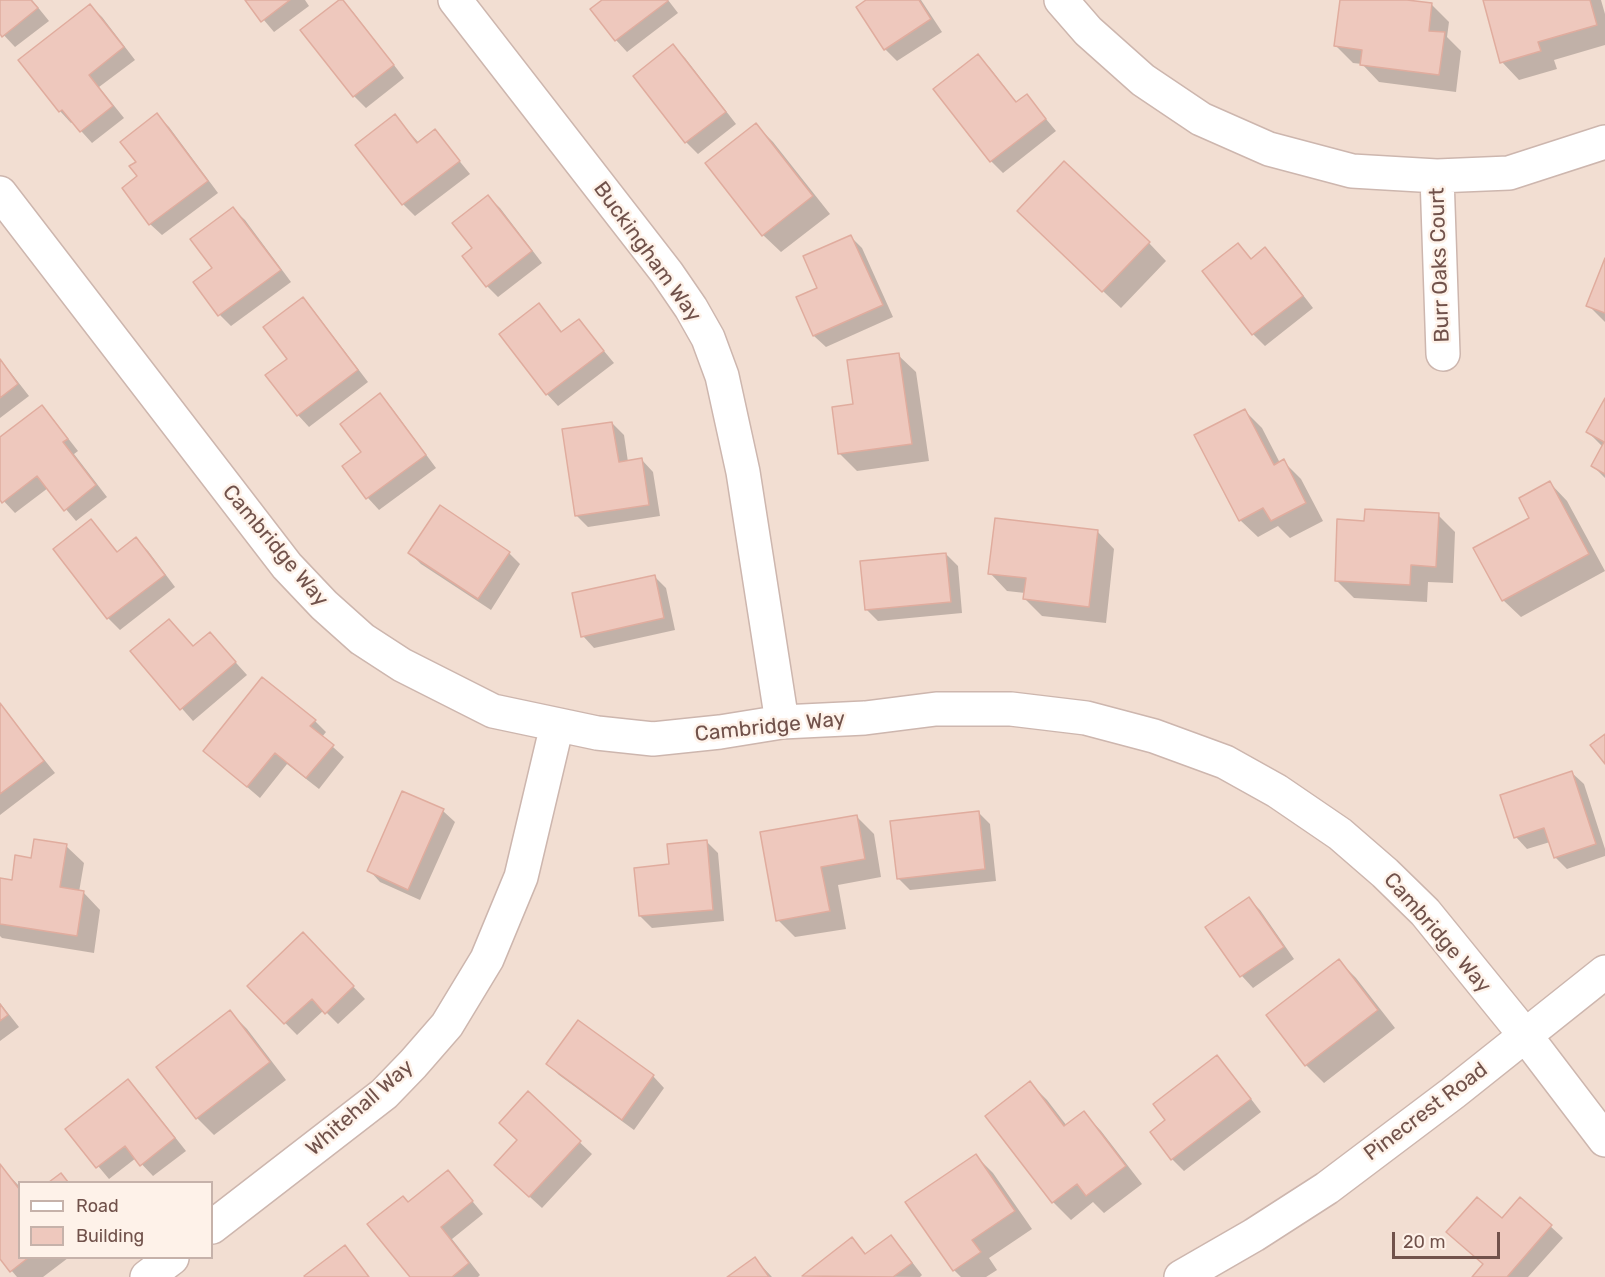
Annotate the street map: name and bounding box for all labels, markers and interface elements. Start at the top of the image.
street label: Buckingham Way [588,177,706,327]
street label: Burr Oaks Court [1425,187,1455,343]
street label: Cambridge Way [217,480,333,612]
street label: Cambridge Way [694,707,846,747]
street label: Cambridge Way [1378,868,1496,998]
street label: Whitehall Way [301,1055,419,1161]
street label: Pinecrest Road [1359,1057,1493,1167]
legend [18,1181,213,1259]
text: Road [76,1195,119,1217]
scale bar [1395,1220,1503,1258]
text: Building [76,1225,144,1247]
text: 20 m [1403,1231,1445,1253]

